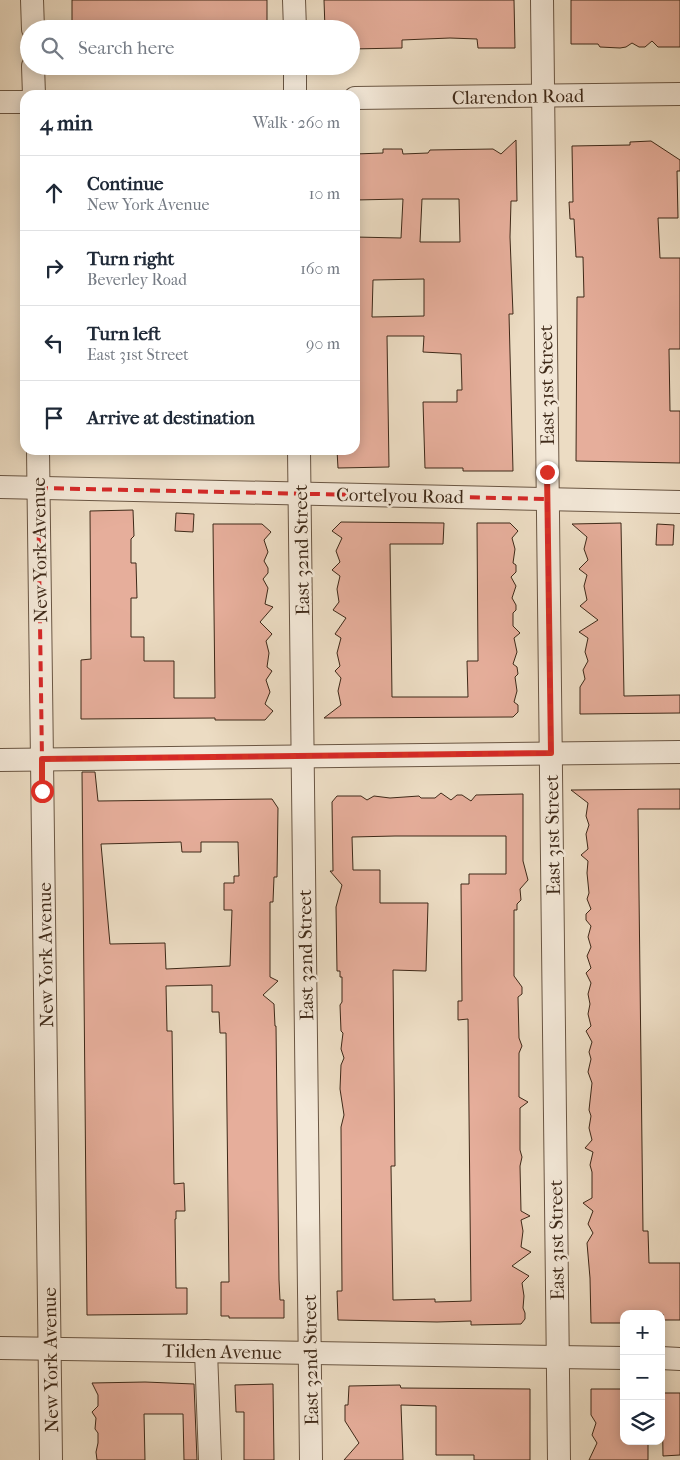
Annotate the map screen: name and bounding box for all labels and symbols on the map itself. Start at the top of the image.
street label: Clarendon Road [452,85,585,109]
street label: East 31st Street [535,324,559,446]
route end [536,461,559,484]
street label: New York Avenue [28,477,52,623]
street label: East 32nd Street [290,484,314,616]
street label: Cortelyou Road [336,484,465,508]
street label: East 31st Street [541,774,565,896]
route start [31,780,54,803]
street label: New York Avenue [34,882,58,1028]
street label: East 32nd Street [294,889,318,1021]
street label: East 31st Street [545,1179,569,1301]
street label: New York Avenue [39,1287,63,1433]
street label: East 32nd Street [299,1294,323,1426]
street label: Tilden Avenue [162,1340,282,1364]

